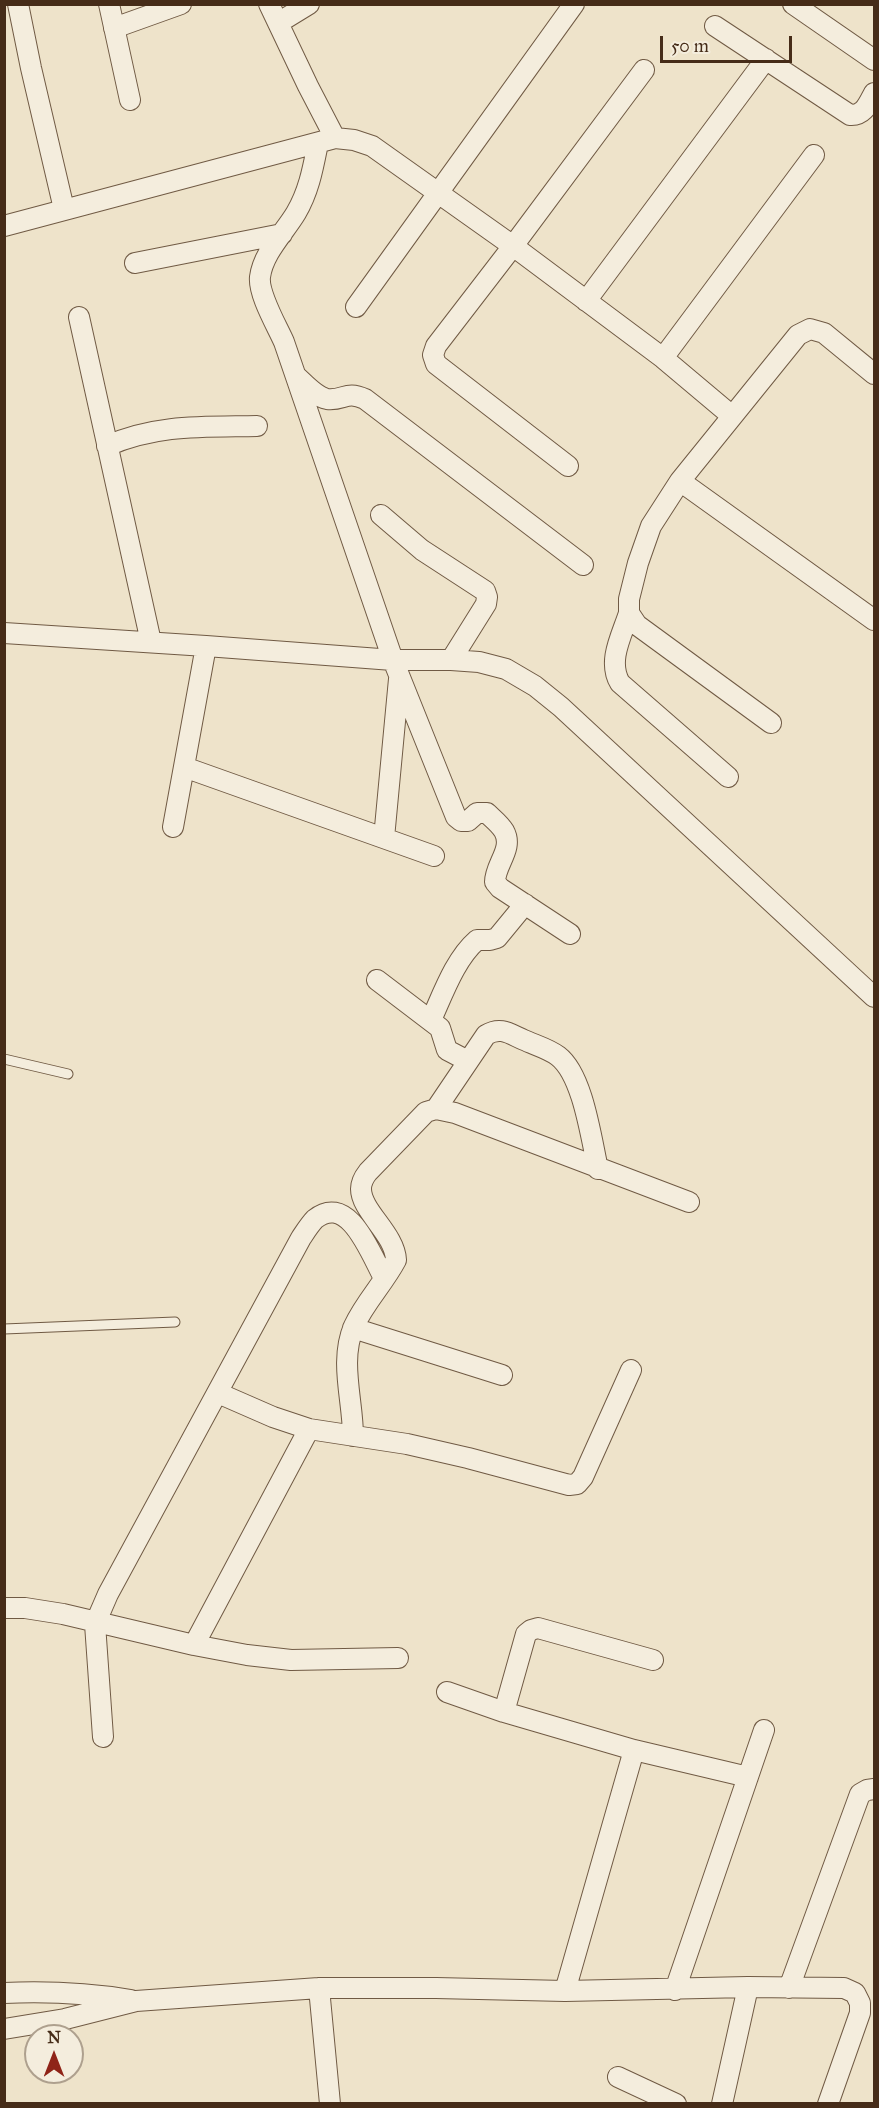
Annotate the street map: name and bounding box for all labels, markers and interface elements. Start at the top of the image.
scale bar [663,24,795,62]
text: 50 m [671,35,709,57]
north arrow [24,2024,84,2084]
text: N [47,2028,61,2047]

